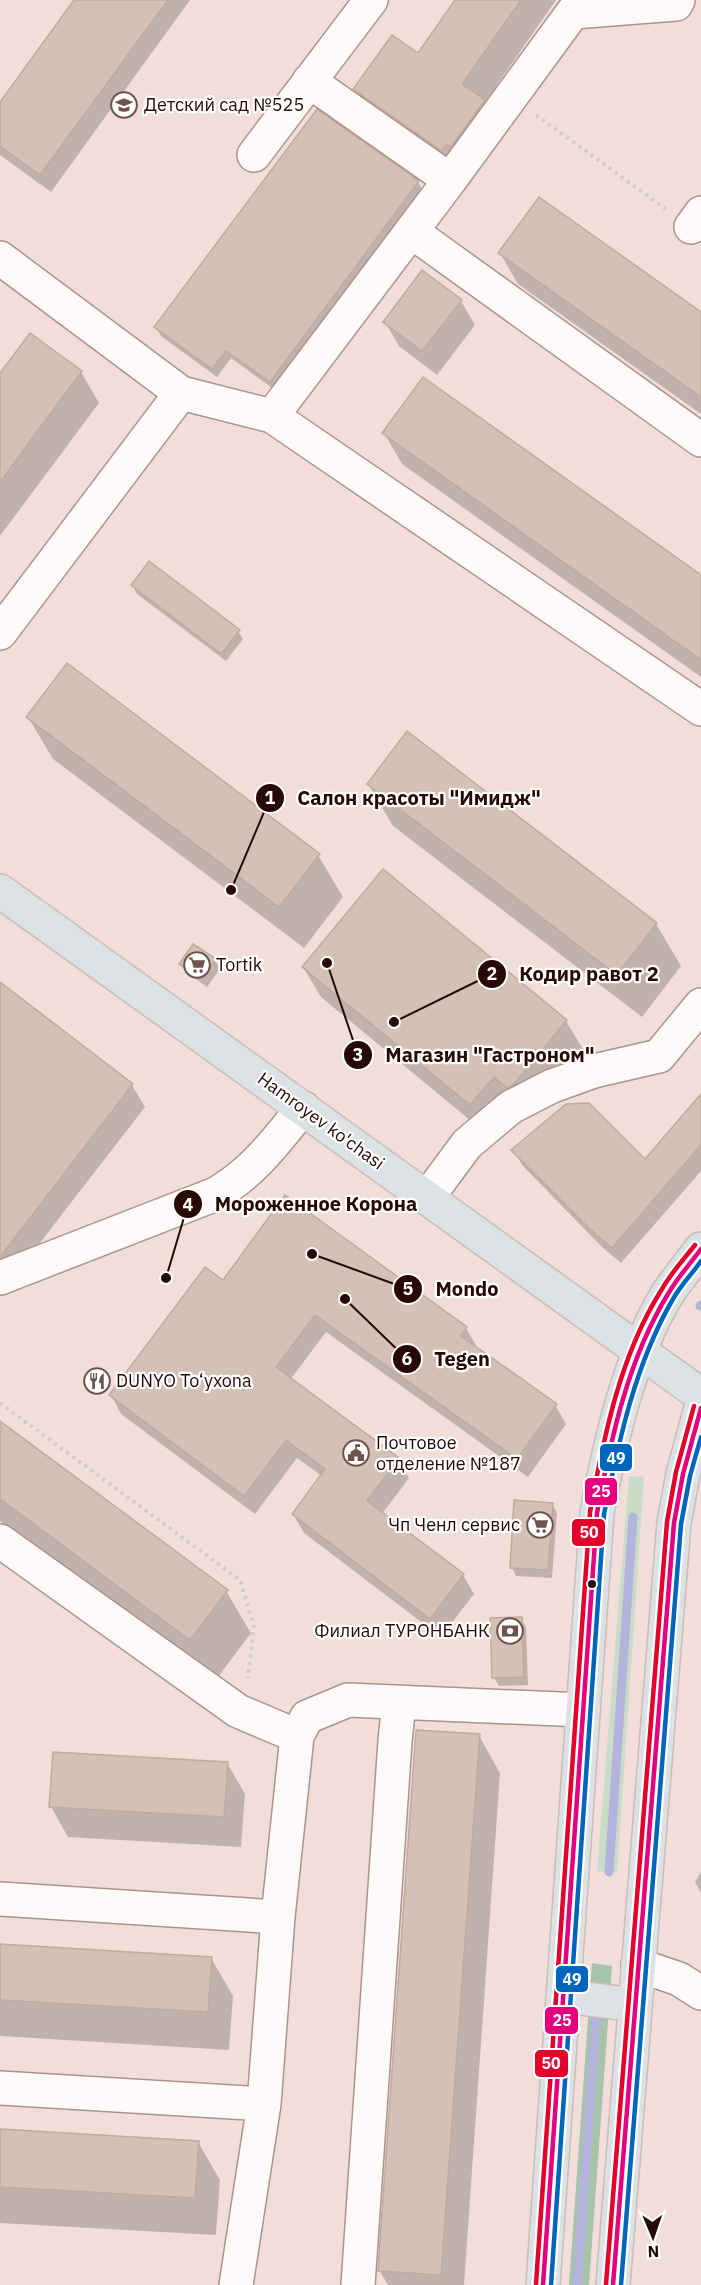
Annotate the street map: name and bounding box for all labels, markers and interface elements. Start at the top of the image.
school or university icon: Детский сад №525 [109,90,139,120]
place label: Детский сад №525 [144,93,304,116]
callout: Салон красоты "Имидж" [255,779,553,817]
text: Салон красоты "Имидж" [297,784,541,811]
text: 1 [265,786,276,809]
supermarket icon: Tortik [182,950,212,980]
place label: Tortik [216,953,263,976]
callout: Кодир равот 2 [477,955,671,993]
text: Кодир равот 2 [519,960,659,987]
text: 2 [487,962,497,985]
callout: Магазин "Гастроном" [343,1036,606,1074]
text: Магазин "Гастроном" [385,1041,595,1068]
text: 3 [353,1043,363,1066]
street label: Hamroyev ko'chasi [253,1067,389,1174]
callout: Мороженное Корона [173,1185,430,1223]
text: Мороженное Корона [215,1190,417,1217]
text: 4 [183,1193,194,1216]
callout: Mondo [393,1270,510,1308]
text: Mondo [435,1275,499,1302]
text: 5 [403,1277,414,1300]
callout: Tegen [392,1340,502,1378]
text: Tegen [434,1345,490,1372]
text: 6 [402,1347,413,1370]
restaurant icon: DUNYO To‘yxona [82,1366,112,1396]
place label: DUNYO To‘yxona [116,1369,252,1392]
place label: Почтовое отделение №187 [376,1431,521,1475]
public building icon: Почтовое отделение №187 [341,1438,371,1468]
line badge: 49 [599,1443,633,1472]
text: 49 [606,1448,626,1468]
line badge: 25 [584,1477,618,1506]
text: 25 [591,1481,611,1501]
supermarket icon: Чп Ченл сервис [525,1510,555,1540]
place label: Чп Ченл сервис [388,1513,520,1536]
line badge: 50 [571,1518,606,1547]
text: 50 [579,1522,599,1542]
unlabelled marker [586,1578,598,1590]
bank icon: Филиал ТУРОНБАНК [495,1616,525,1646]
place label: Филиал ТУРОНБАНК [314,1619,490,1642]
line badge: 49 [555,1965,589,1993]
text: 49 [562,1969,582,1989]
line badge: 25 [544,2006,579,2035]
text: 25 [552,2010,572,2030]
line badge: 50 [534,2049,569,2078]
text: 50 [541,2053,561,2073]
north arrow [623,2207,683,2267]
text: N [647,2242,660,2262]

